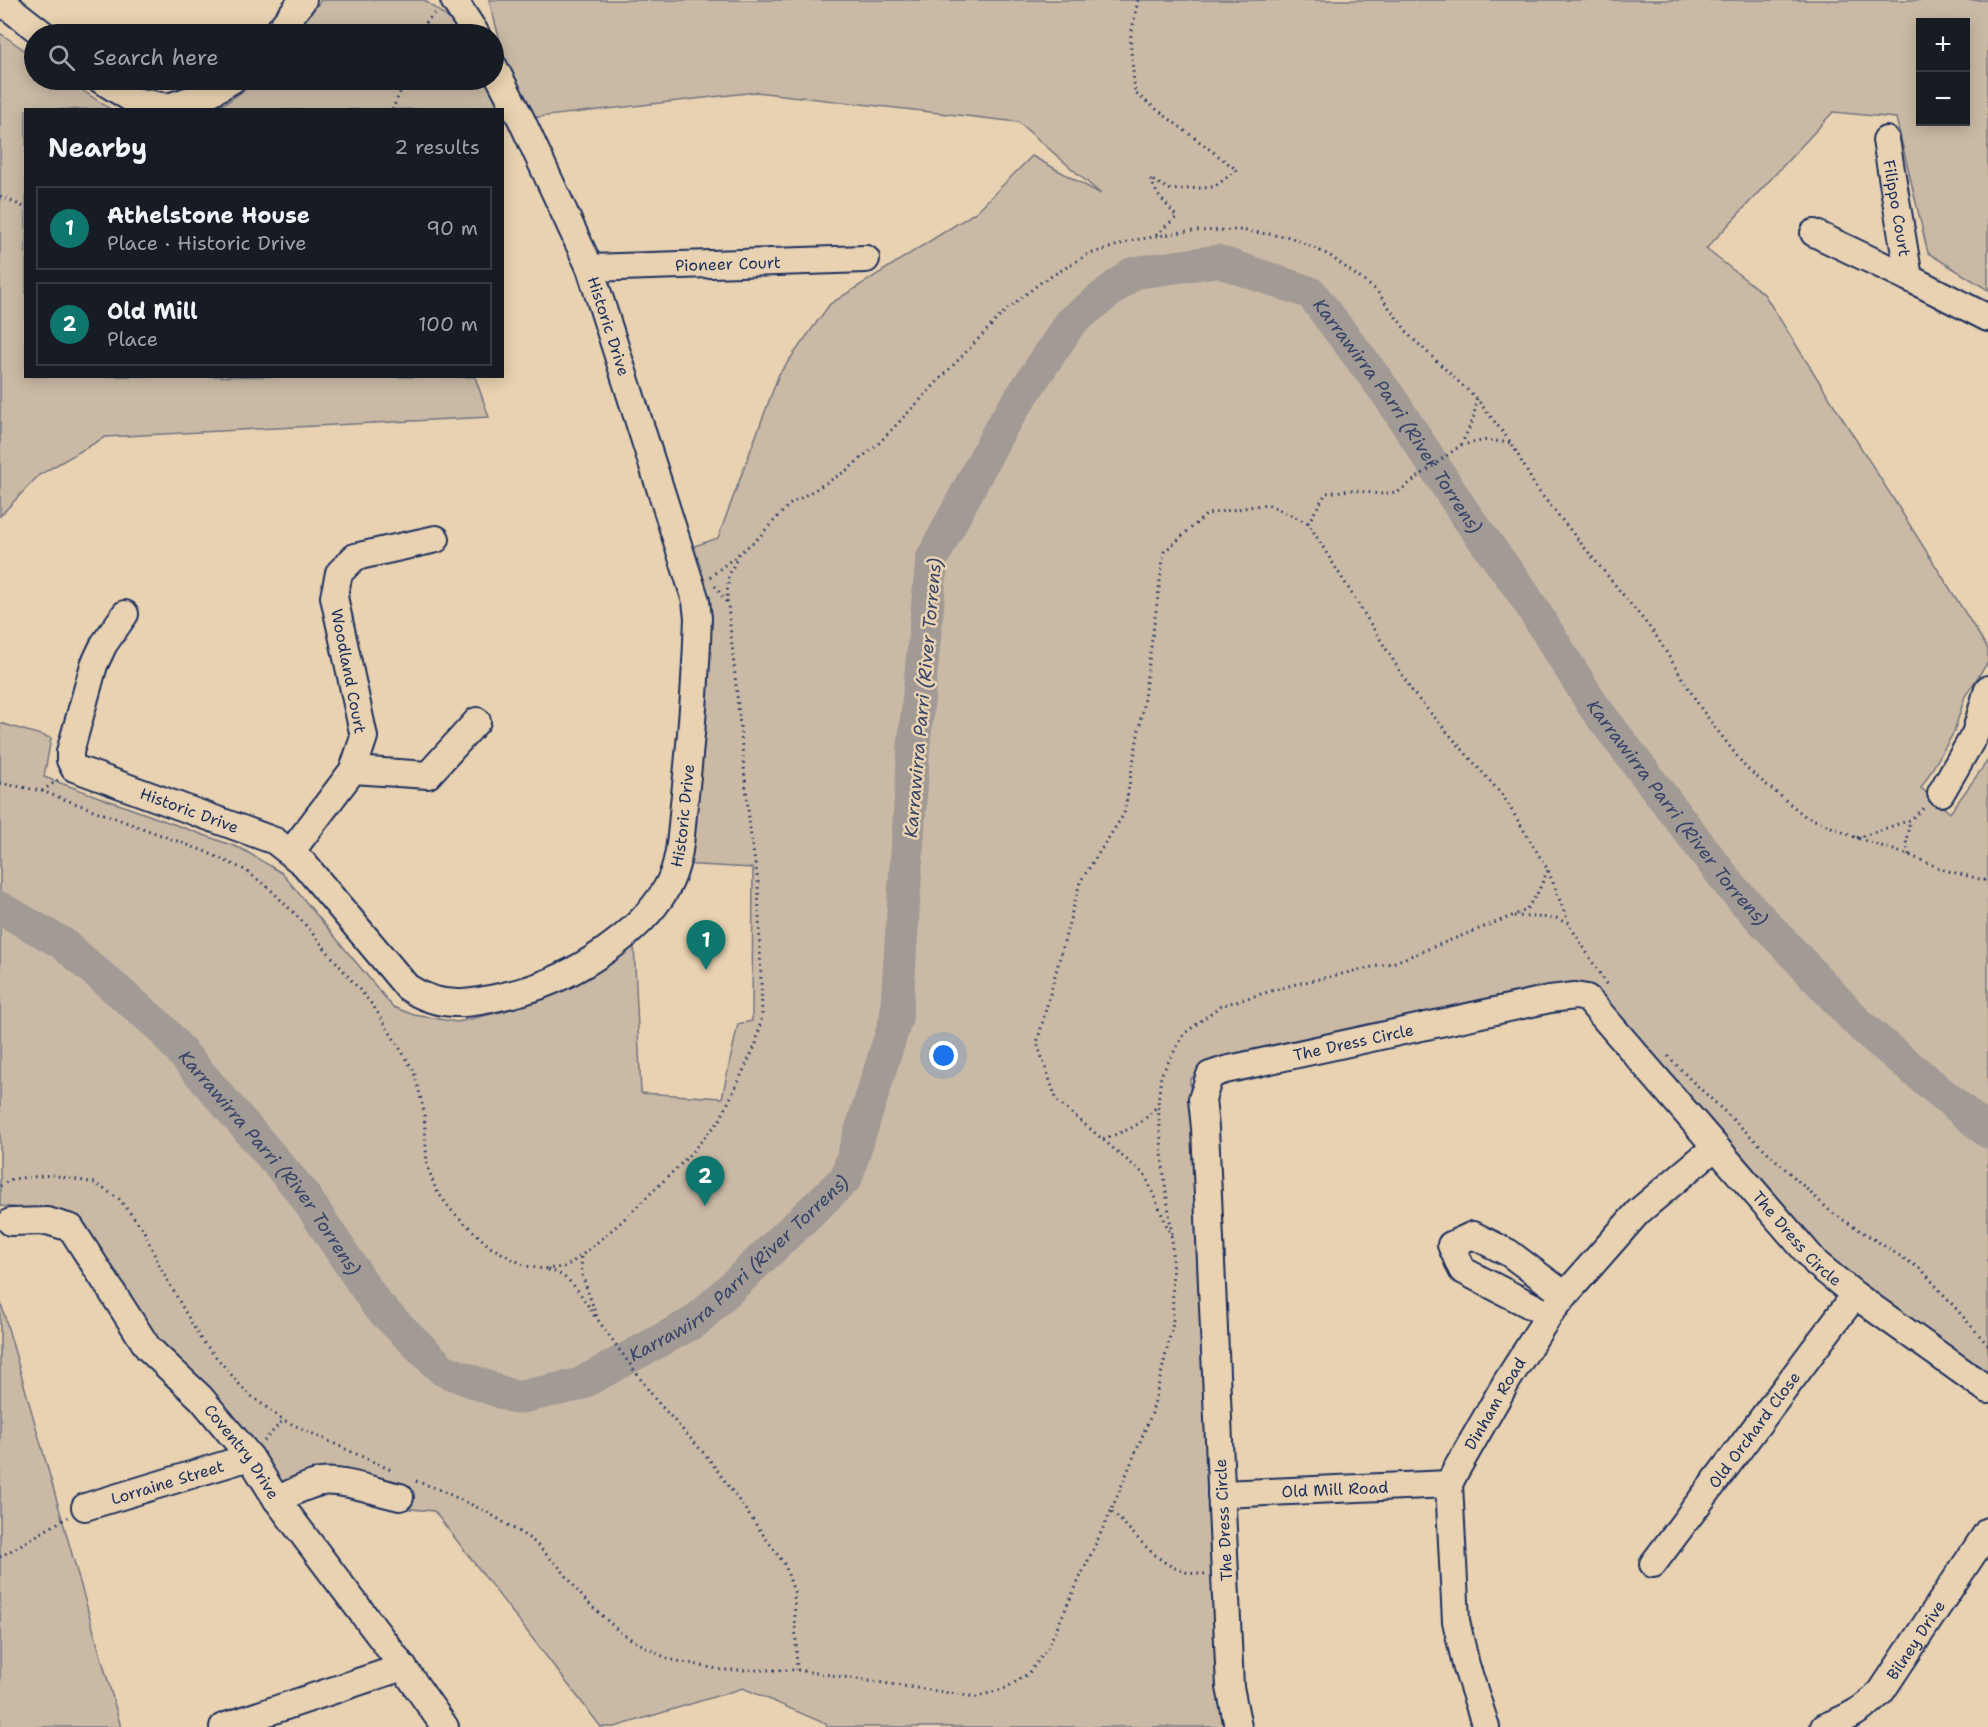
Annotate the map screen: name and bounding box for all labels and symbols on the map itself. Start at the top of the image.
street label: Filippo Court [1878,158,1915,258]
street label: Pioneer Court [675,252,781,276]
street label: Historic Drive [583,274,634,379]
water label: Karrawirra Parri (River Torrens) [1307,294,1487,538]
water label: Karrawirra Parri (River Torrens) [899,557,947,839]
street label: Woodland Court [326,607,371,735]
water label: Karrawirra Parri (River Torrens) [1581,695,1773,931]
street label: Historic Drive [666,763,699,869]
street label: Historic Drive [137,783,242,838]
pin: 1 [686,920,726,970]
street label: The Dress Circle [1291,1019,1416,1066]
your location [929,1041,958,1070]
water label: Karrawirra Parri (River Torrens) [173,1045,366,1280]
pin: 2 [686,1156,724,1206]
water label: Karrawirra Parri (River Torrens) [625,1170,854,1367]
street label: The Dress Circle [1747,1187,1846,1291]
street label: Dinham Road [1460,1353,1530,1454]
street label: Old Orchard Close [1704,1367,1805,1492]
street label: Coventry Drive [199,1400,284,1503]
street label: Lorraine Street [108,1456,227,1510]
street label: The Dress Circle [1210,1458,1237,1582]
street label: Old Mill Road [1281,1477,1389,1502]
street label: Bilney Drive [1882,1596,1950,1684]

